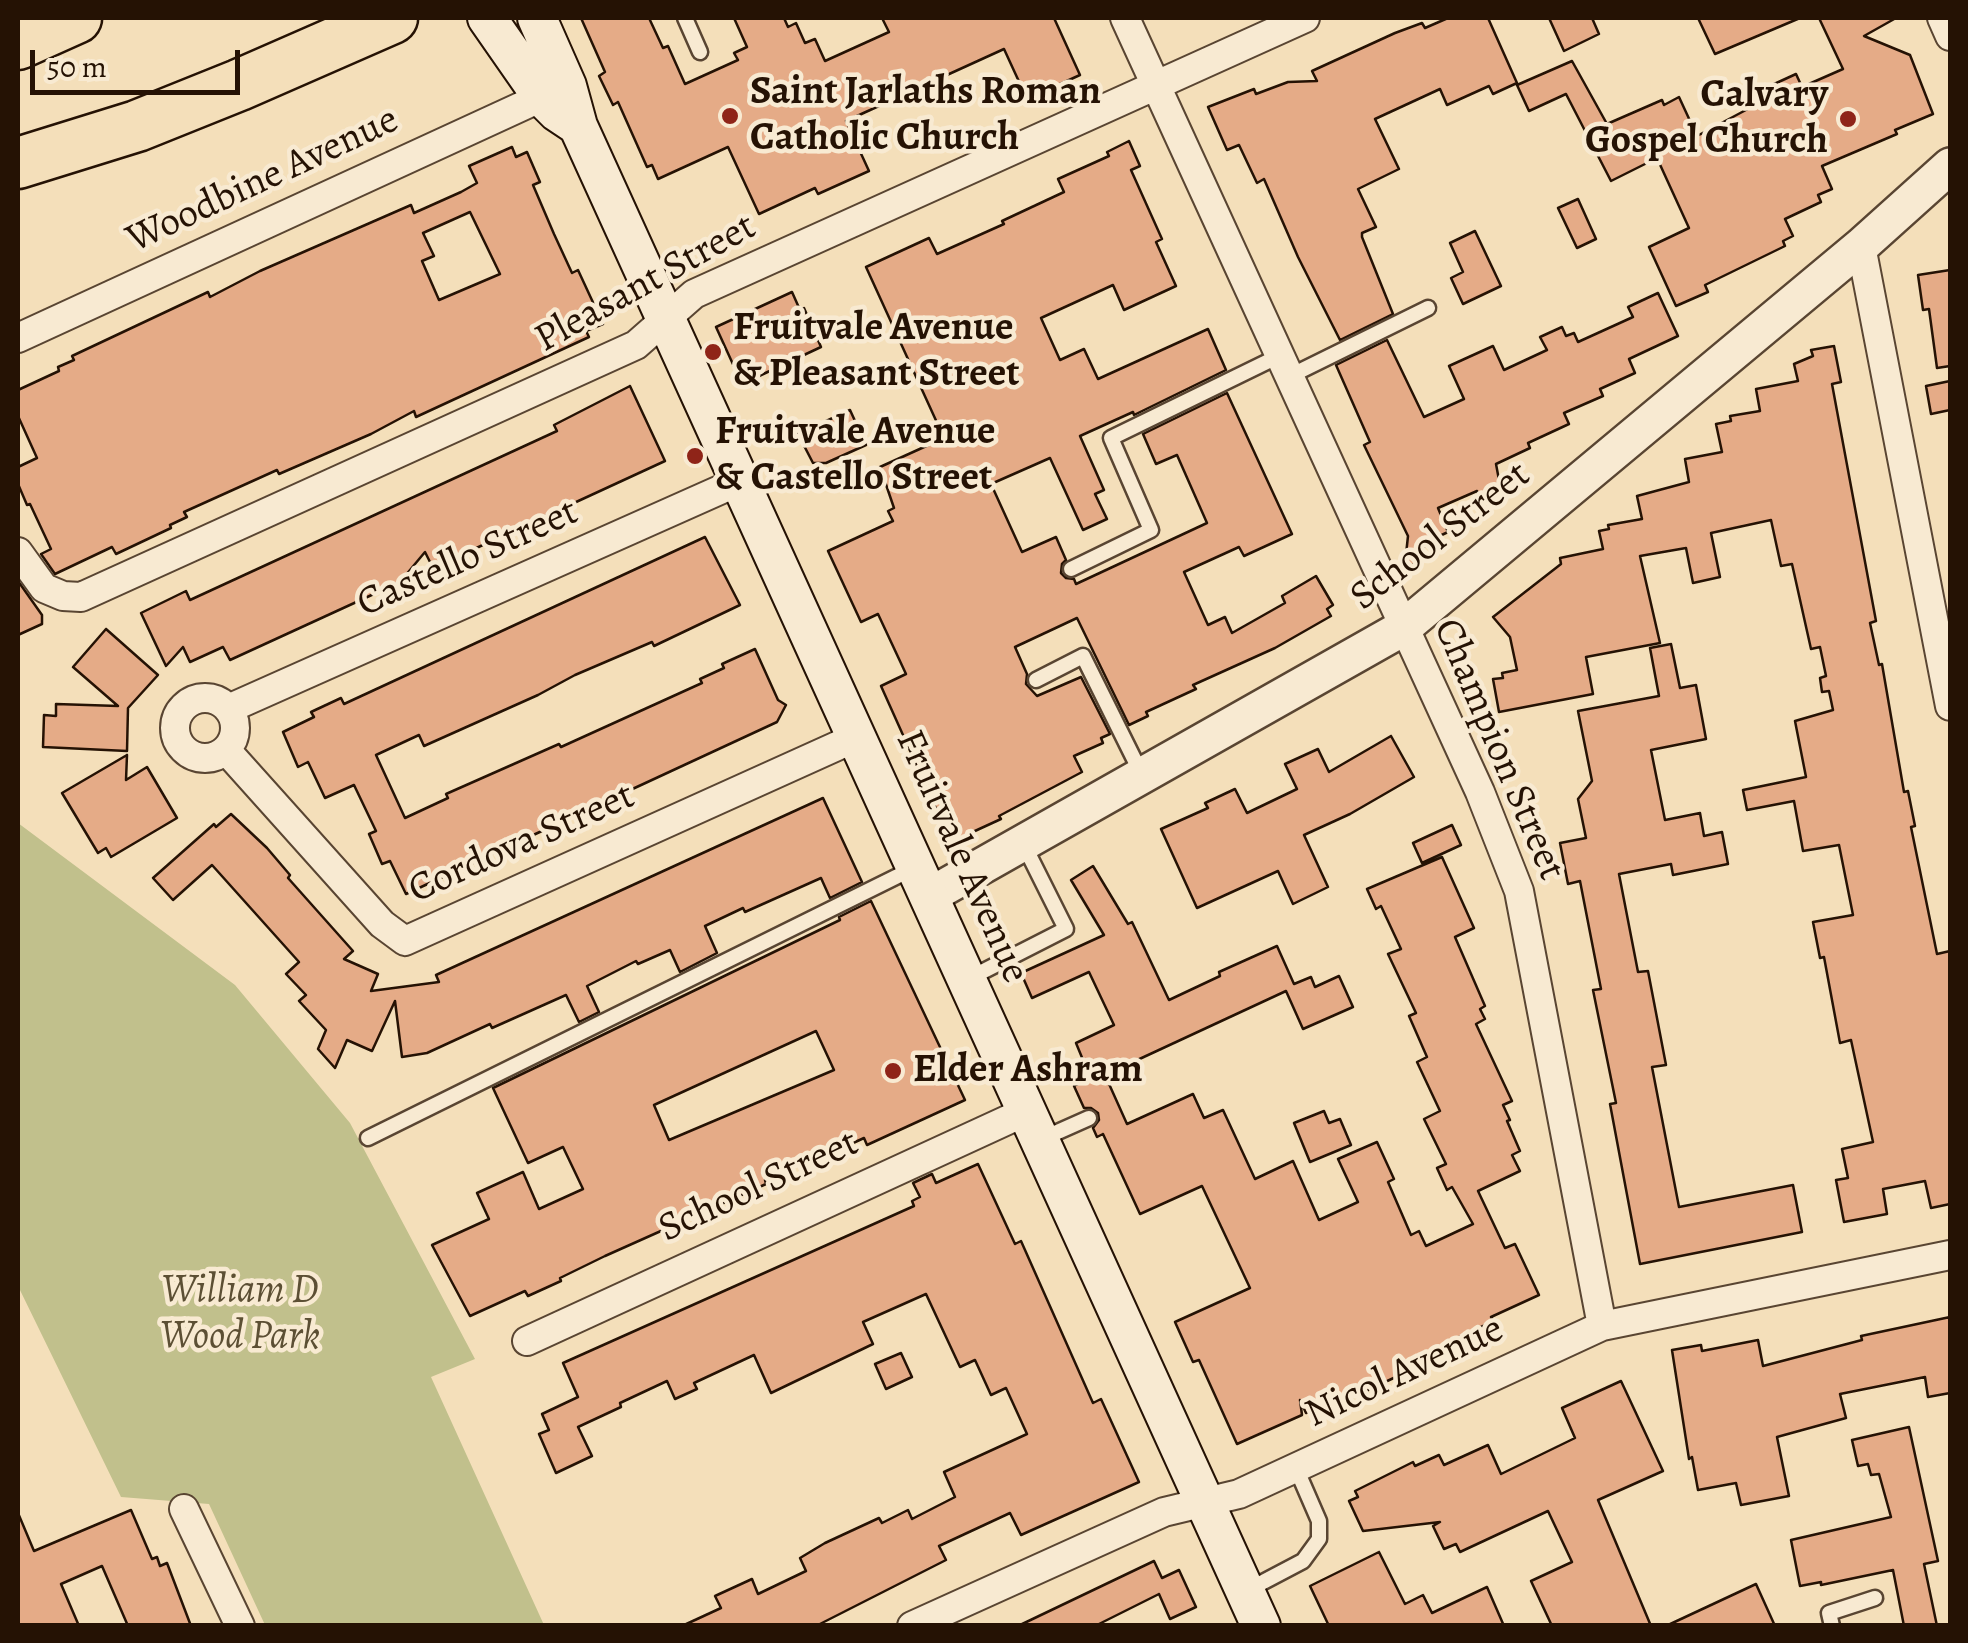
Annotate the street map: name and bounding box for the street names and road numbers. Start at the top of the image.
street label: Woodbine Avenue [120,97,406,265]
street label: Pleasant Street [527,204,765,364]
street label: School Street [1342,452,1540,622]
street label: Castello Street [350,489,586,629]
street label: Champion Street [1421,612,1575,888]
street label: Fruitvale Avenue [884,723,1038,991]
street label: Cordova Street [402,773,642,915]
street label: School Street [652,1120,866,1254]
street label: Nicol Avenue [1298,1306,1512,1440]

